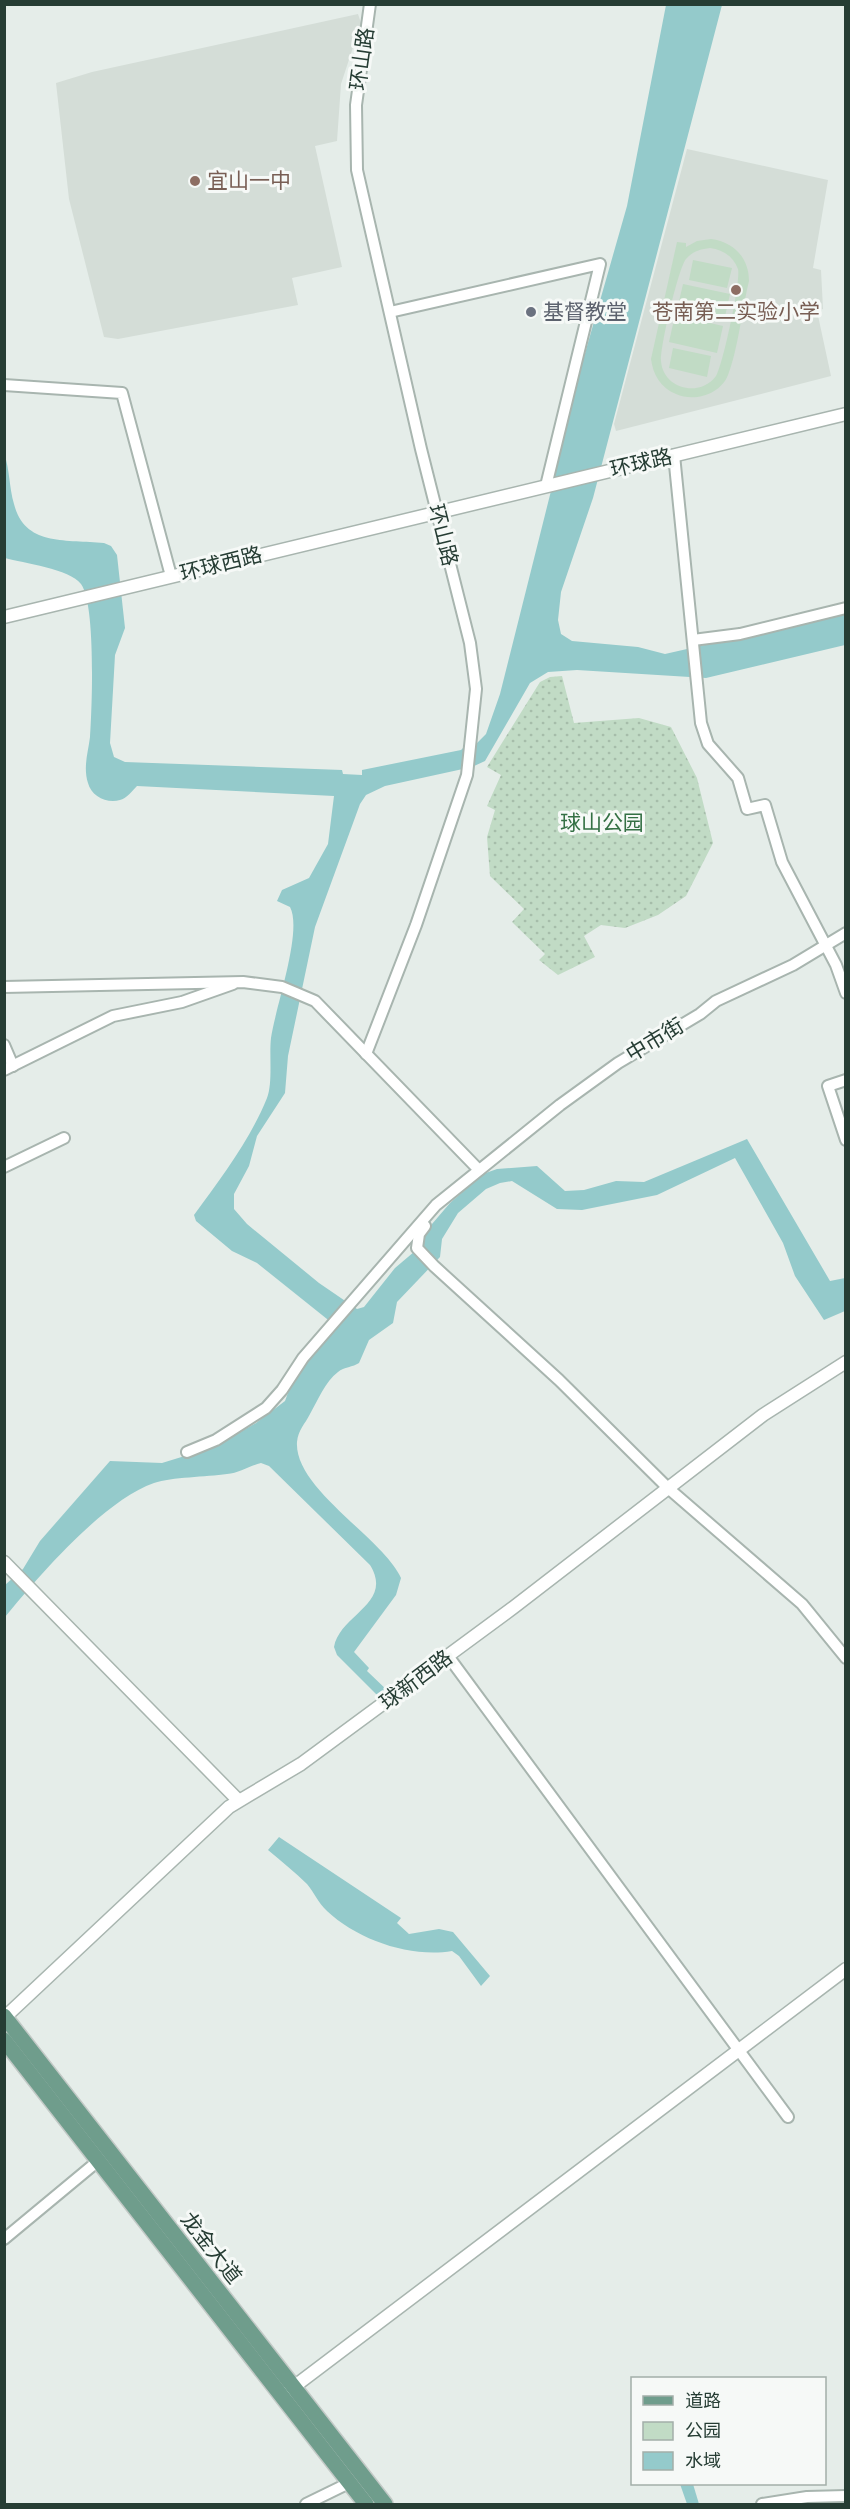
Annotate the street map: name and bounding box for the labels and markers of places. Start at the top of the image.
place label: 宜山一中 [207,166,291,194]
marker: 宜山一中 [188,174,202,188]
marker: 苍南第二实验小学 [729,283,743,297]
place label: 基督教堂 [543,297,627,325]
place label: 苍南第二实验小学 [652,297,820,325]
marker: 基督教堂 [524,305,538,319]

